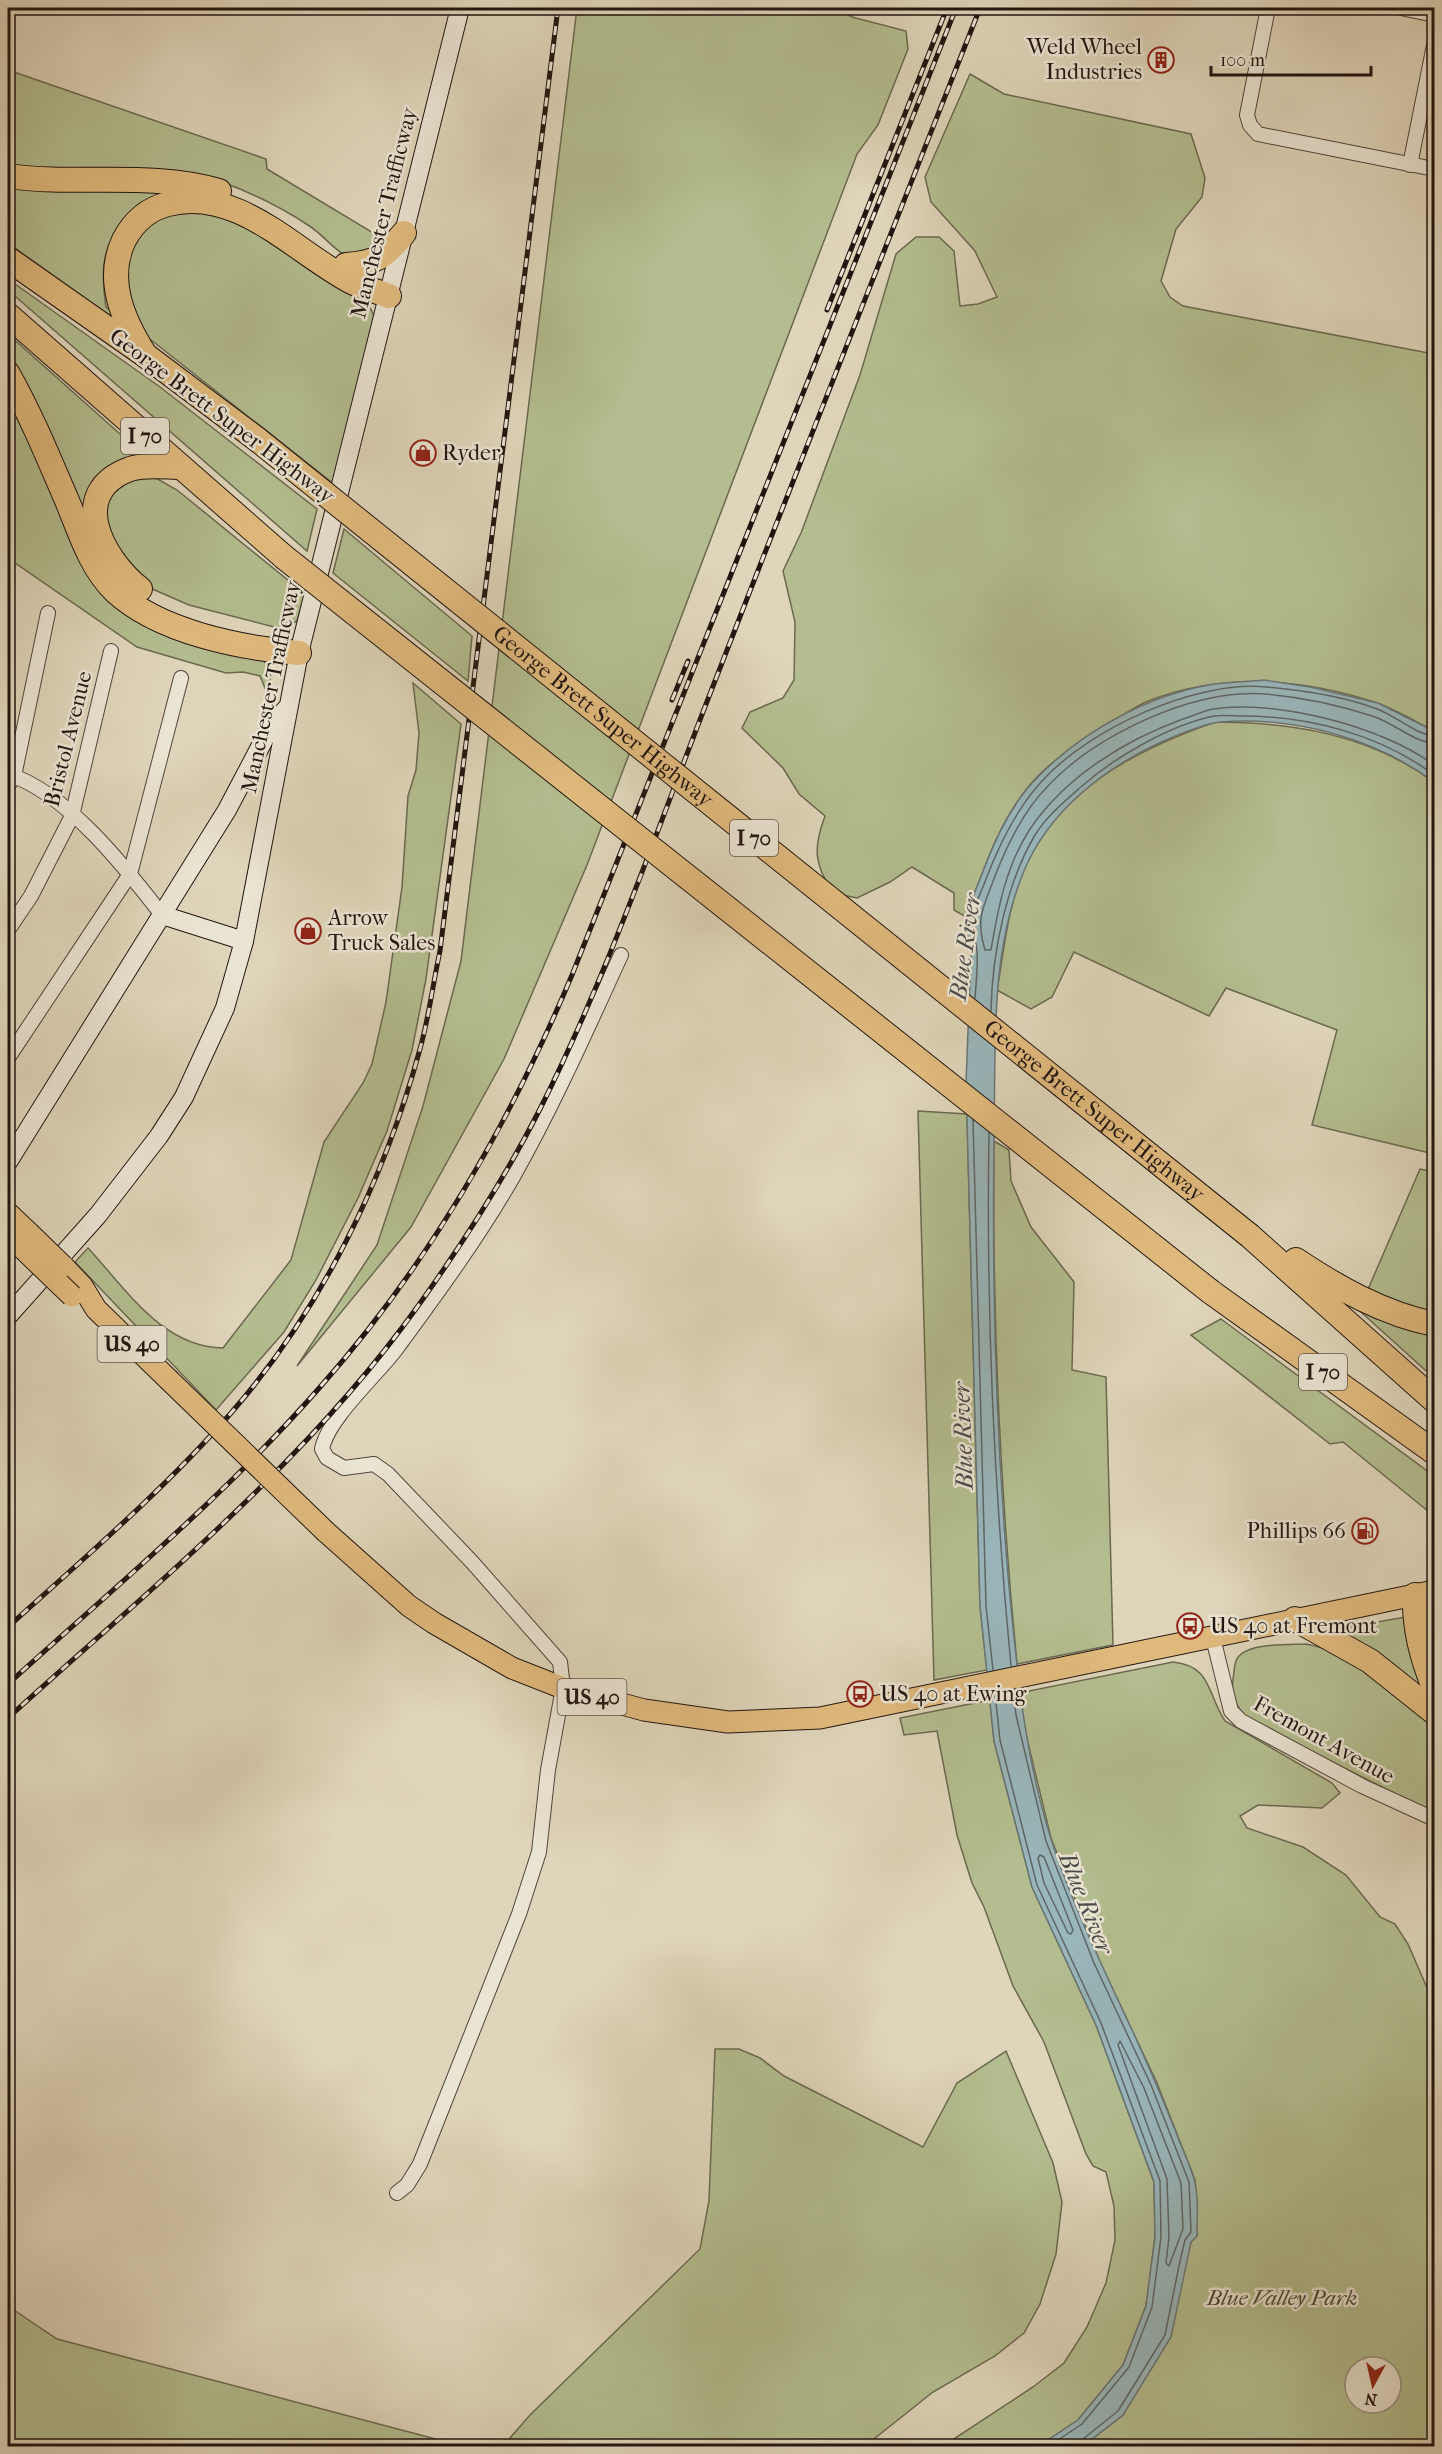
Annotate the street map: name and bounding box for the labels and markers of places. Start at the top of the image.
place label: Weld Wheel Industries [1026,34,1142,85]
building icon: Weld Wheel Industries [1146,45,1176,75]
shop icon: Ryder [408,438,438,468]
place label: Ryder [442,440,501,466]
place label: Arrow Truck Sales [327,905,435,956]
shop icon: Arrow Truck Sales [293,916,323,946]
fuel station icon: Phillips 66 [1350,1516,1380,1546]
place label: Phillips 66 [1247,1518,1346,1544]
bus stop icon: US 40 at Fremont [1175,1611,1205,1641]
place label: US 40 at Fremont [1210,1613,1377,1639]
bus stop icon: US 40 at Ewing [845,1679,875,1709]
place label: US 40 at Ewing [880,1681,1027,1707]

